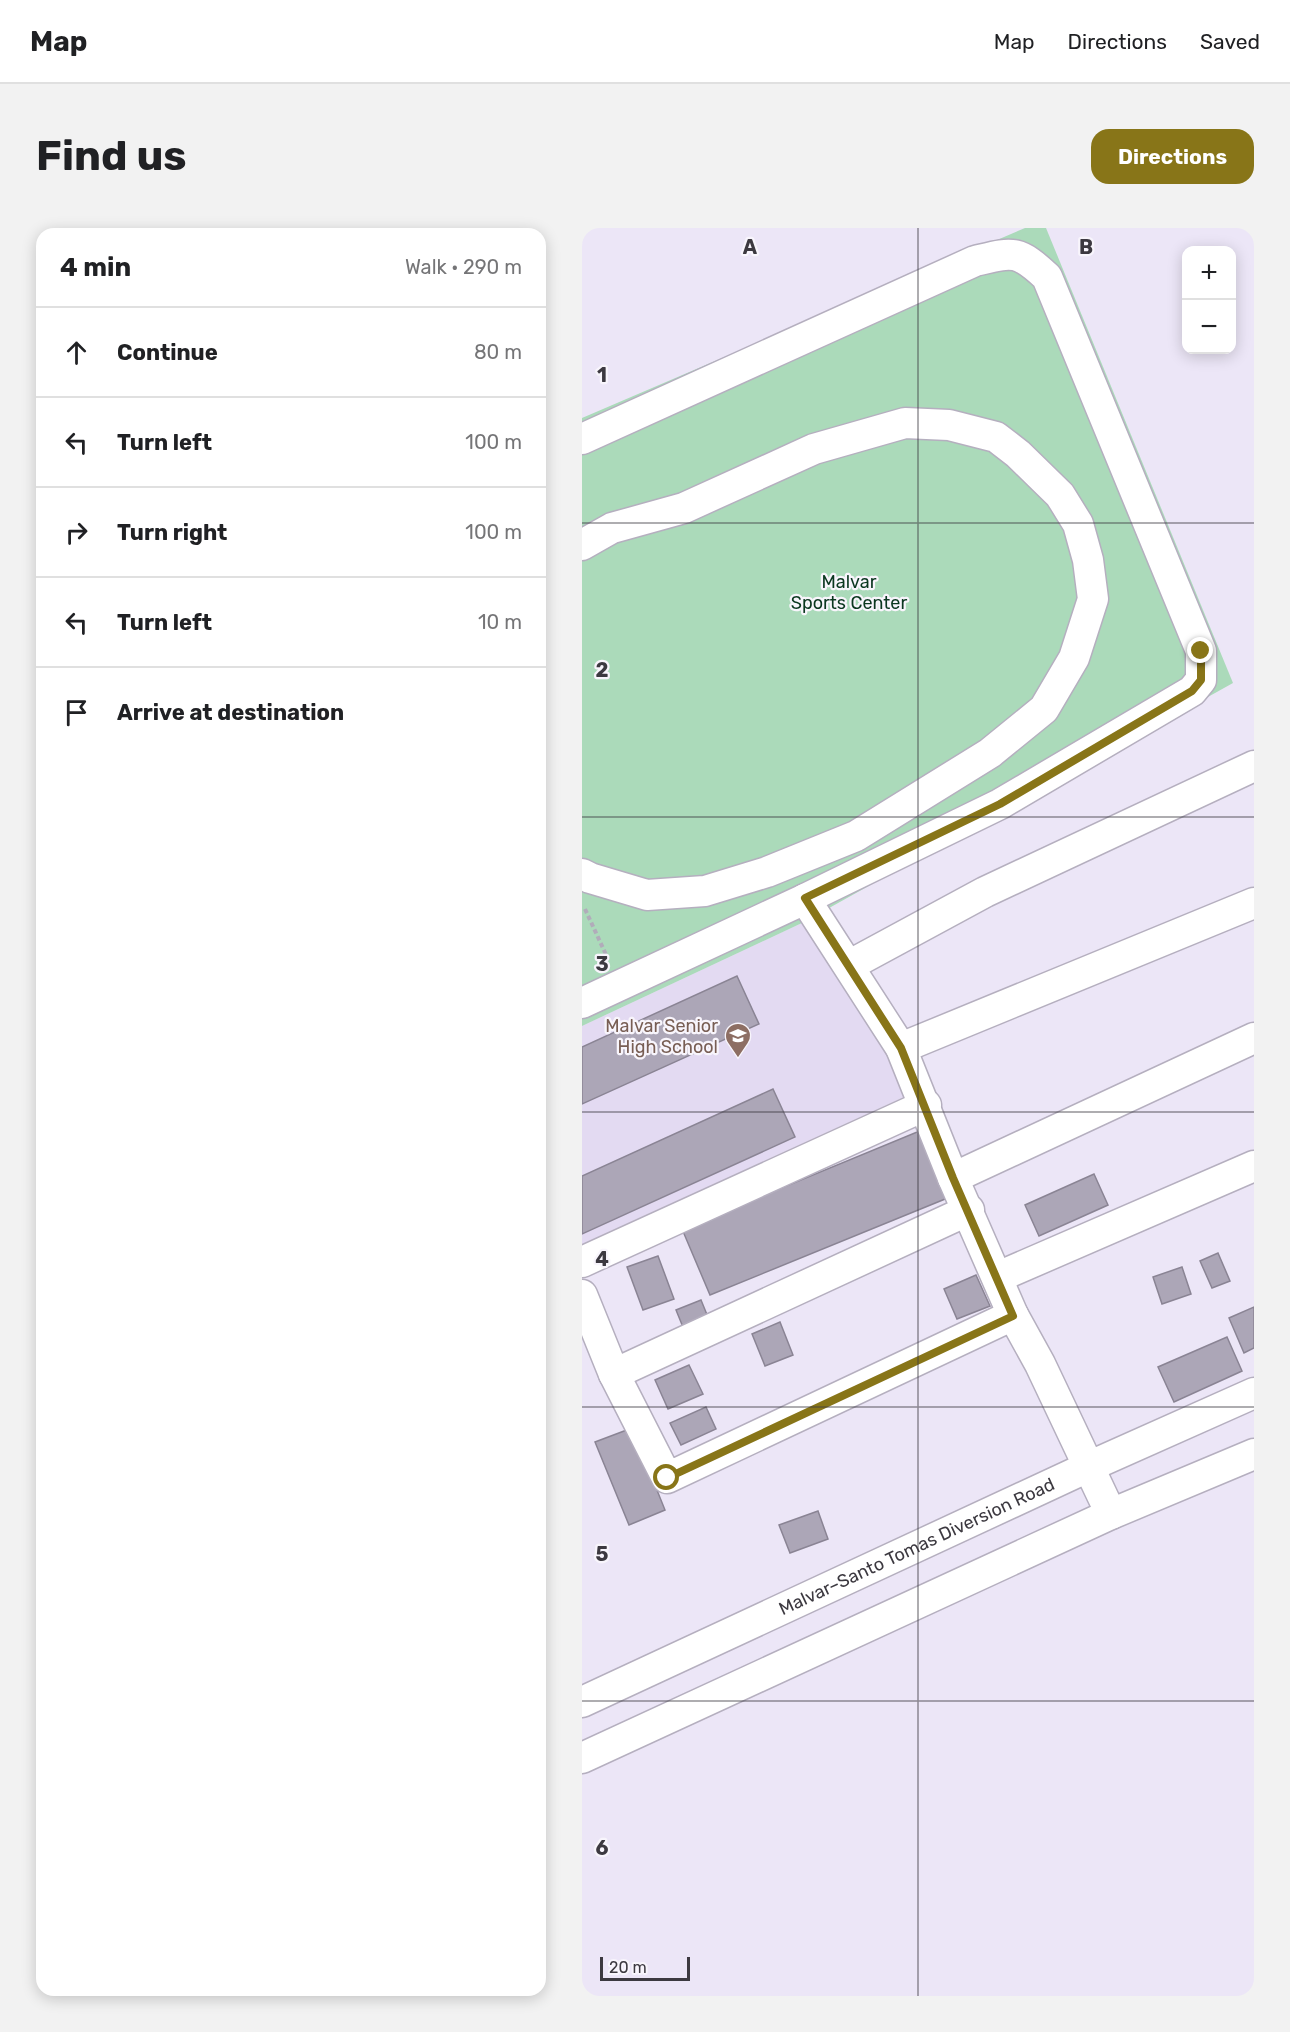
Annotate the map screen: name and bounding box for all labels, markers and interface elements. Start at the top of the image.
text: Map [30,25,87,58]
text: Map [994,29,1035,54]
text: Directions [1068,29,1167,54]
text: Saved [1200,29,1260,54]
button: Directions [1091,129,1254,184]
text: Find us [36,131,187,181]
text: A [743,235,758,259]
text: B [1079,235,1093,259]
map controls [1182,246,1236,354]
button: + [1182,246,1236,300]
text: 4 min [60,252,131,283]
text: Walk · 290 m [405,255,522,279]
button: − [1182,300,1236,354]
icon: ahead [60,336,93,369]
text: Continue [117,339,218,366]
text: 80 m [474,340,522,364]
text: 1 [597,363,607,387]
icon: left [60,426,93,459]
text: Turn left [117,429,212,456]
text: 100 m [465,430,522,454]
icon: right [60,516,93,549]
text: Turn right [117,519,227,546]
text: 100 m [465,520,522,544]
park label: Malvar Sports Center [791,571,907,614]
icon: left [60,606,93,639]
text: Turn left [117,609,212,636]
text: 10 m [478,610,522,634]
route end [1187,637,1213,663]
text: 2 [596,658,609,682]
icon: arrive [60,696,93,729]
text: Arrive at destination [117,699,344,726]
text: 3 [595,952,609,976]
place label: Malvar Senior High School [605,1015,718,1058]
school or university icon: Malvar Senior High School [723,1021,753,1059]
text: 4 [595,1247,609,1271]
route start [653,1464,679,1490]
street label: Malvar–Santo Tomas Diversion Road [775,1473,1058,1620]
text: 5 [596,1542,609,1566]
text: 6 [595,1836,609,1860]
scale bar [600,1954,690,1982]
text: 20 m [609,1958,647,1977]

